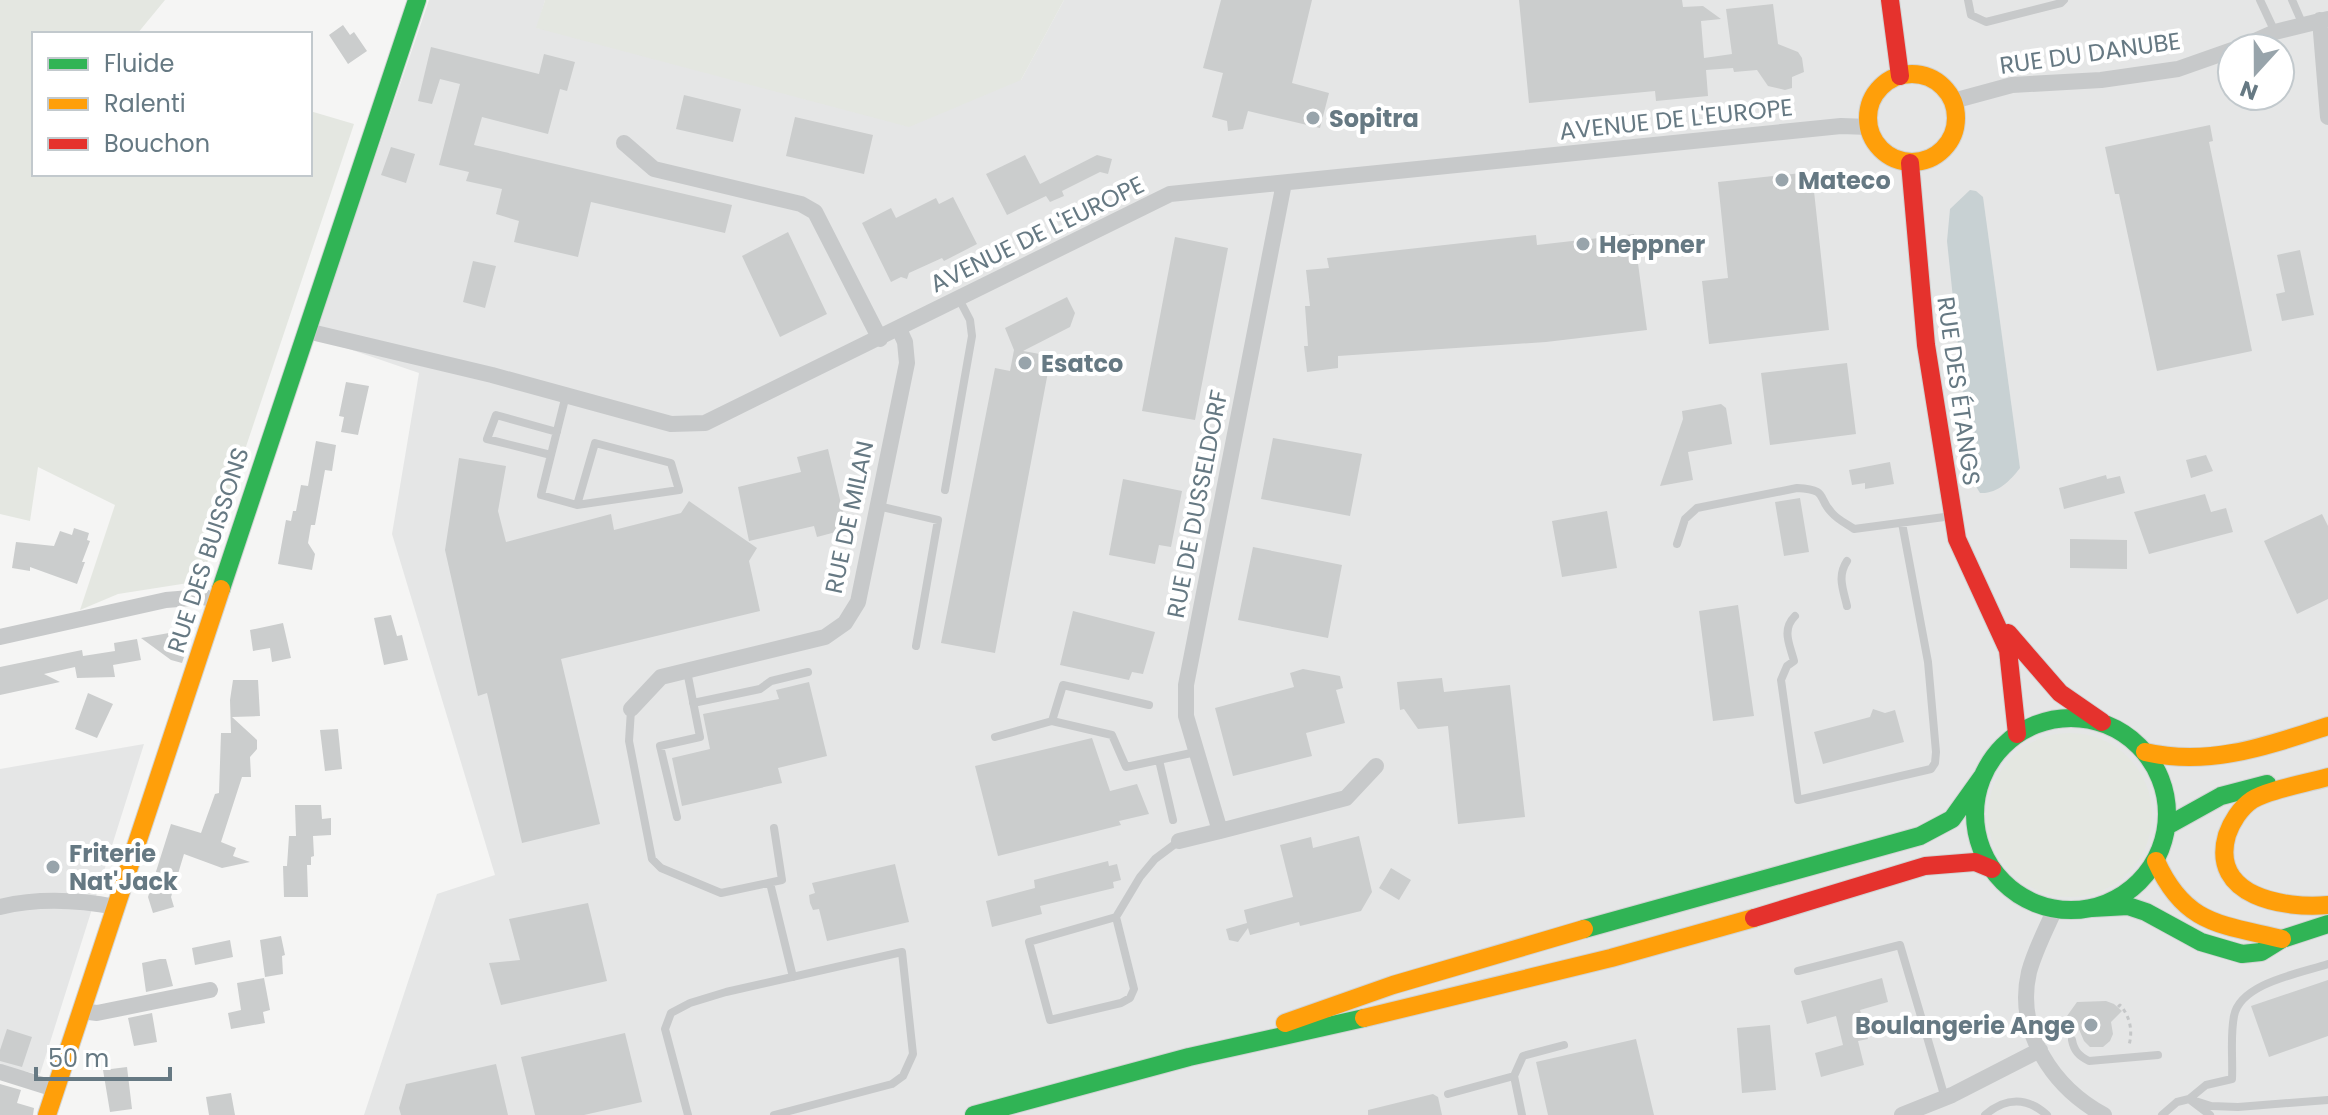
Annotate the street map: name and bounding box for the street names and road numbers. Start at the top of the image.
street label: RUE DU DANUBE [1997,24,2183,82]
street label: AVENUE DE L'EUROPE [1558,90,1794,148]
street label: AVENUE DE L'EUROPE [924,168,1150,300]
street label: RUE DES ÉTANGS [1929,294,1989,488]
street label: RUE DE DUSSELDORF [1159,387,1235,621]
street label: RUE DE MILAN [817,438,881,596]
street label: RUE DES BUISSONS [159,443,257,657]

